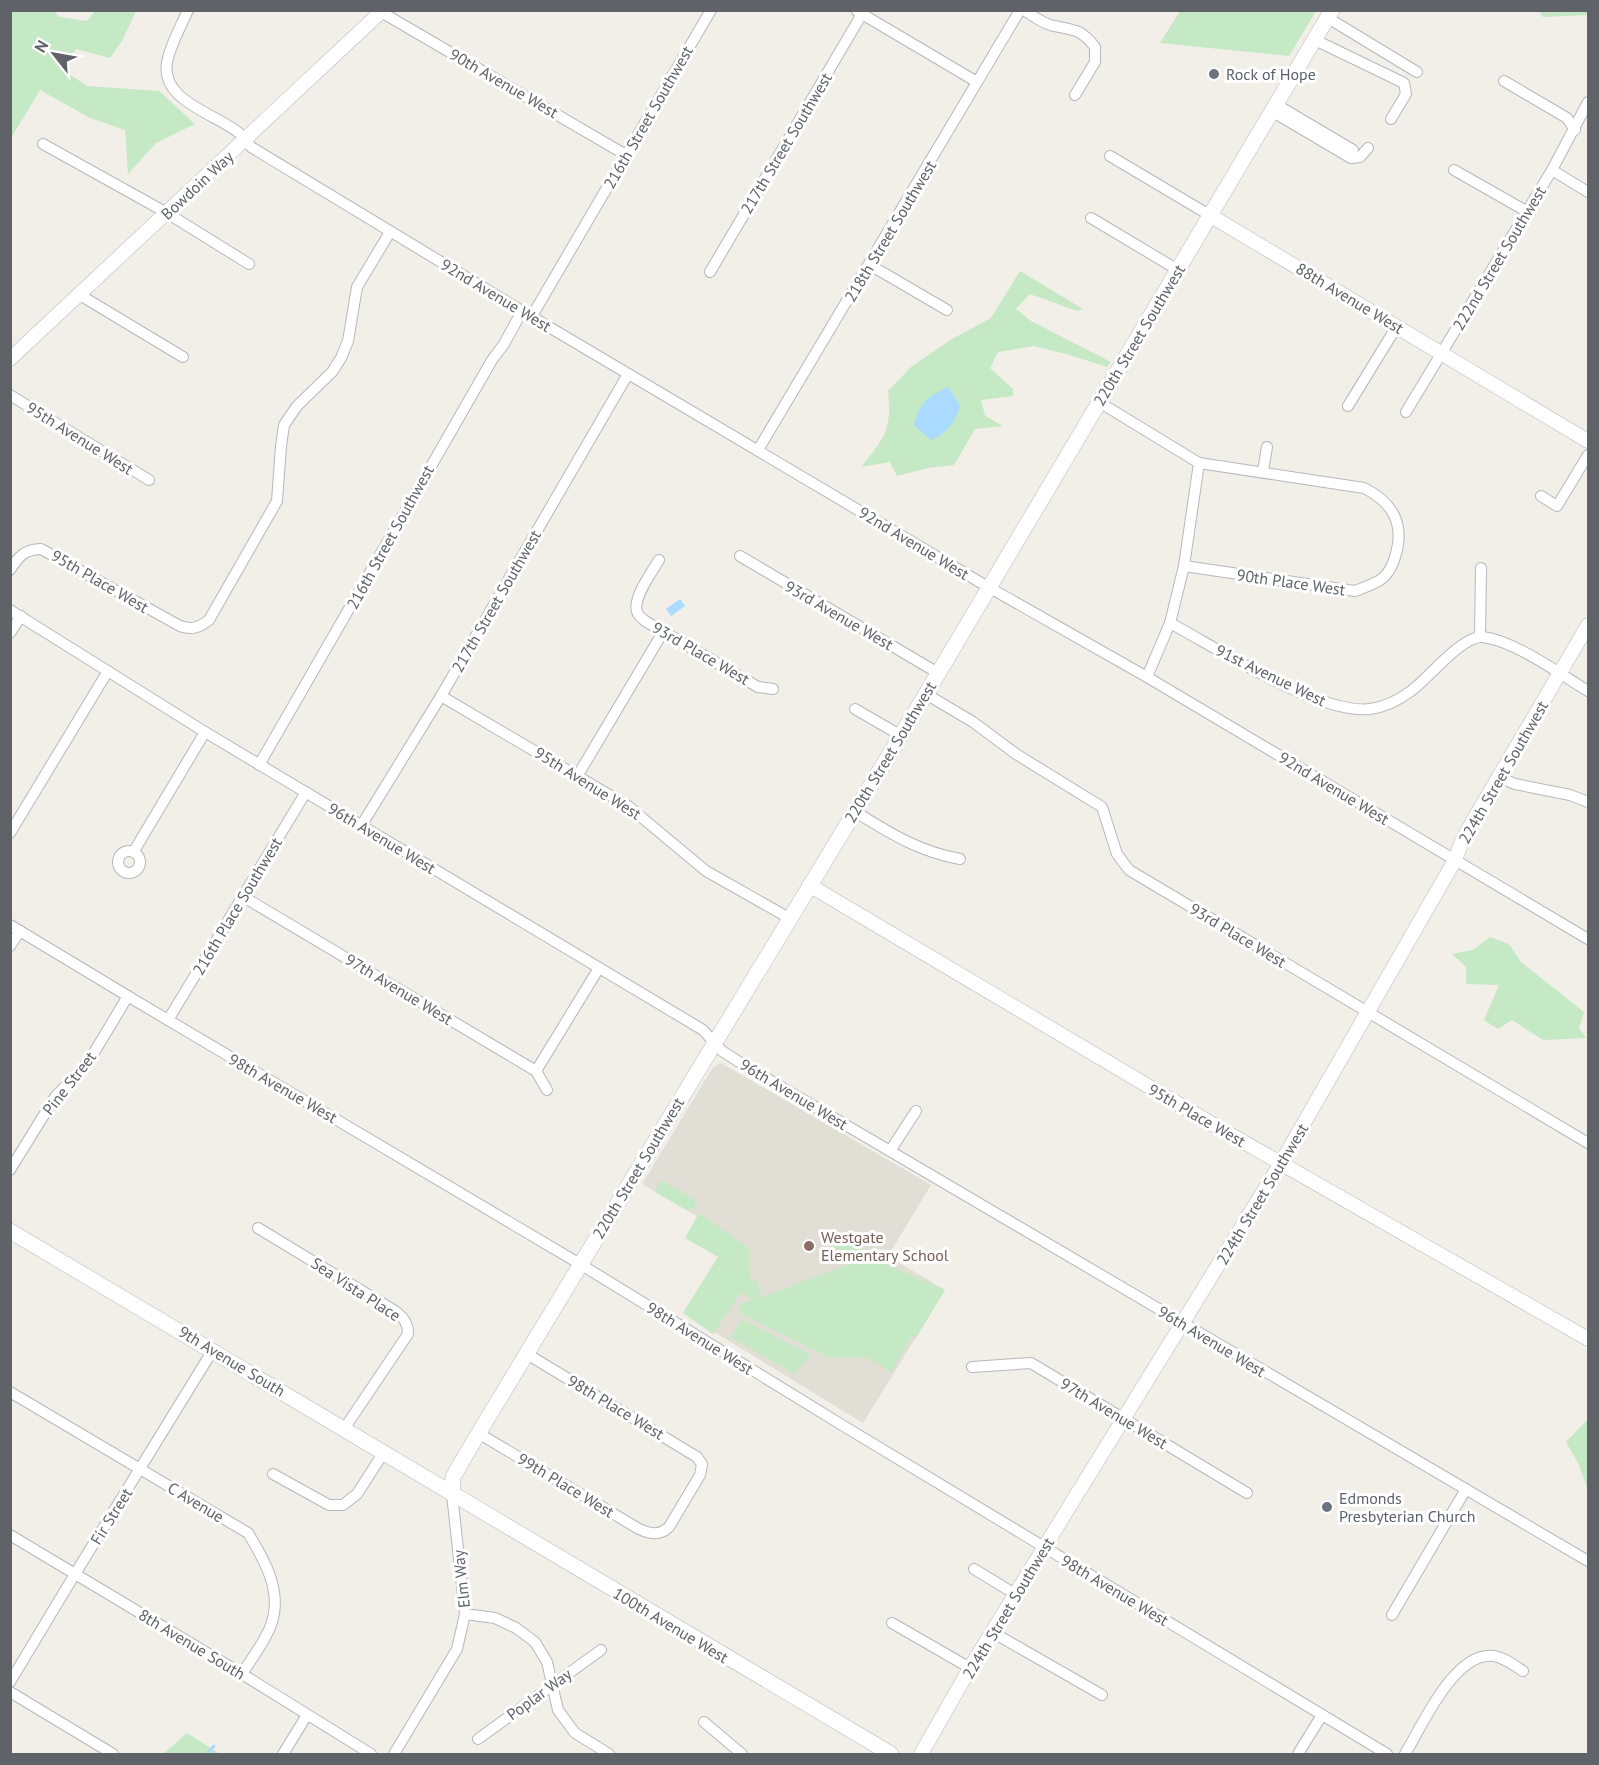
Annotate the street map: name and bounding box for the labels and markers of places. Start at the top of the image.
place label: Rock of Hope [1226,64,1316,84]
marker: Rock of Hope [1207,67,1221,81]
place label: Westgate Elementary School [821,1227,949,1265]
marker: Westgate Elementary School [802,1239,816,1253]
place label: Edmonds Presbyterian Church [1339,1488,1476,1526]
marker: Edmonds Presbyterian Church [1320,1500,1334,1514]

